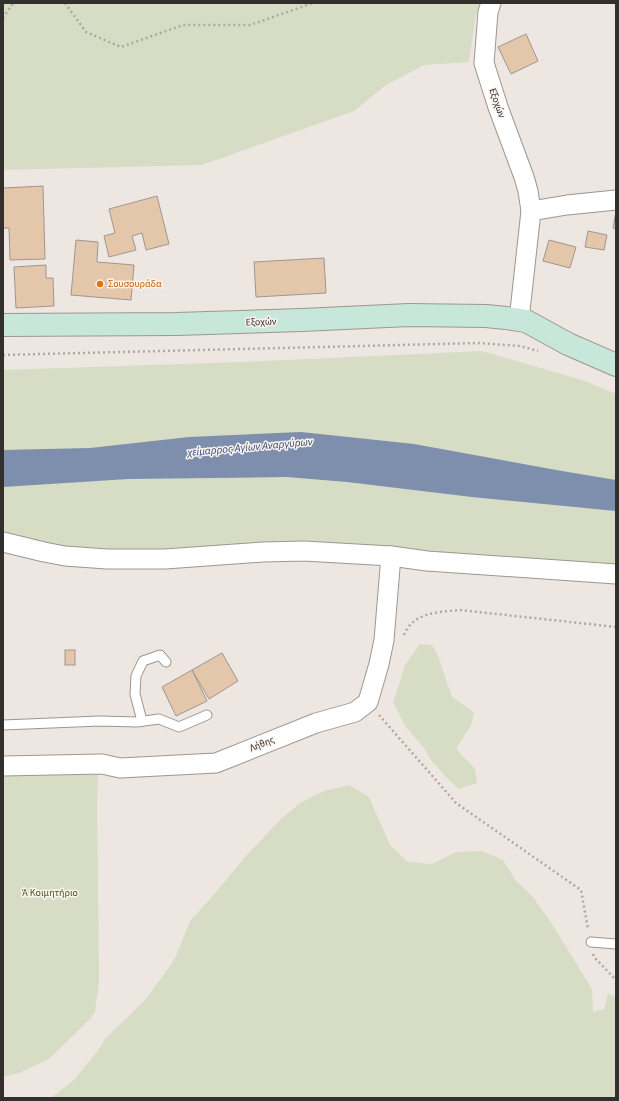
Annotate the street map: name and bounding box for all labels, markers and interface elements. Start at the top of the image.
street label: Εξοχών [485,86,509,120]
place label: Σουσουράδα [108,277,162,291]
marker: Σουσουράδα [95,279,105,289]
street label: Εξοχών [245,314,277,330]
water label: χείμαρρος Αγίων Αναργύρων [186,434,314,460]
street label: Λήθης [248,732,277,755]
park label: Ά Κοιμητήριο [22,886,78,900]

